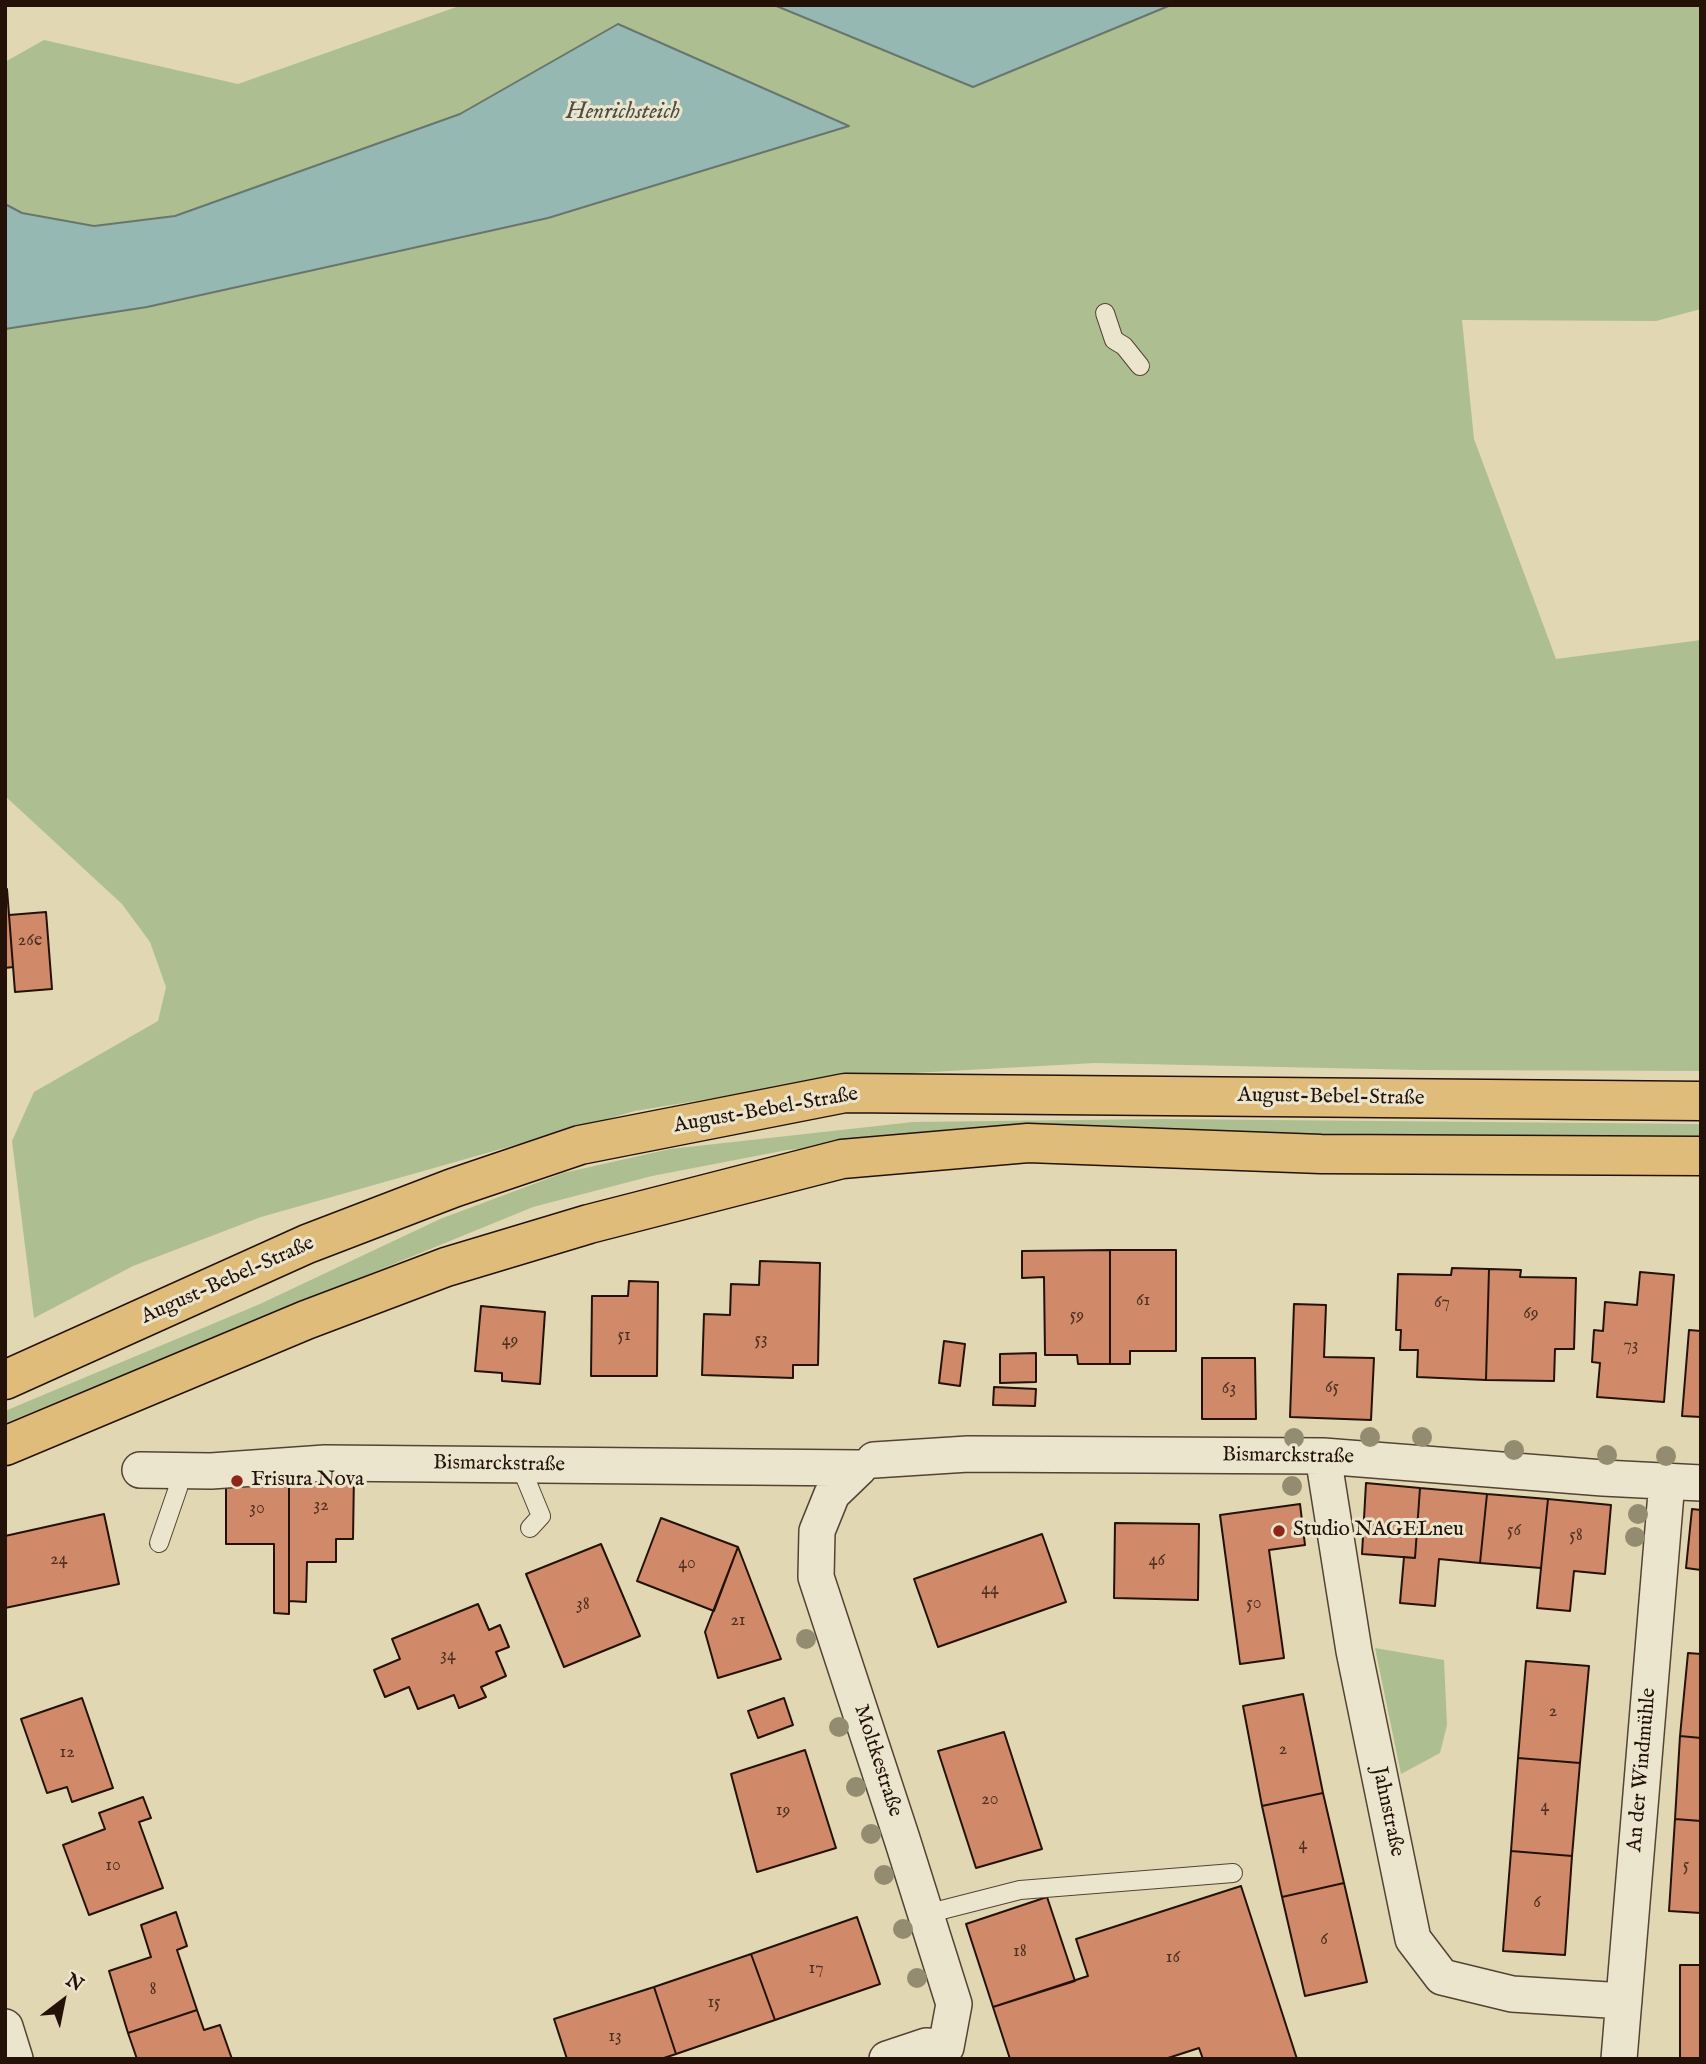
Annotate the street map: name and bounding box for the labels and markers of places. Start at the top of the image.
place label: Frisura Nova [251,1468,364,1494]
marker: Frisura Nova [229,1473,245,1489]
place label: Studio NAGELneu [1293,1518,1464,1544]
marker: Studio NAGELneu [1271,1523,1287,1539]

